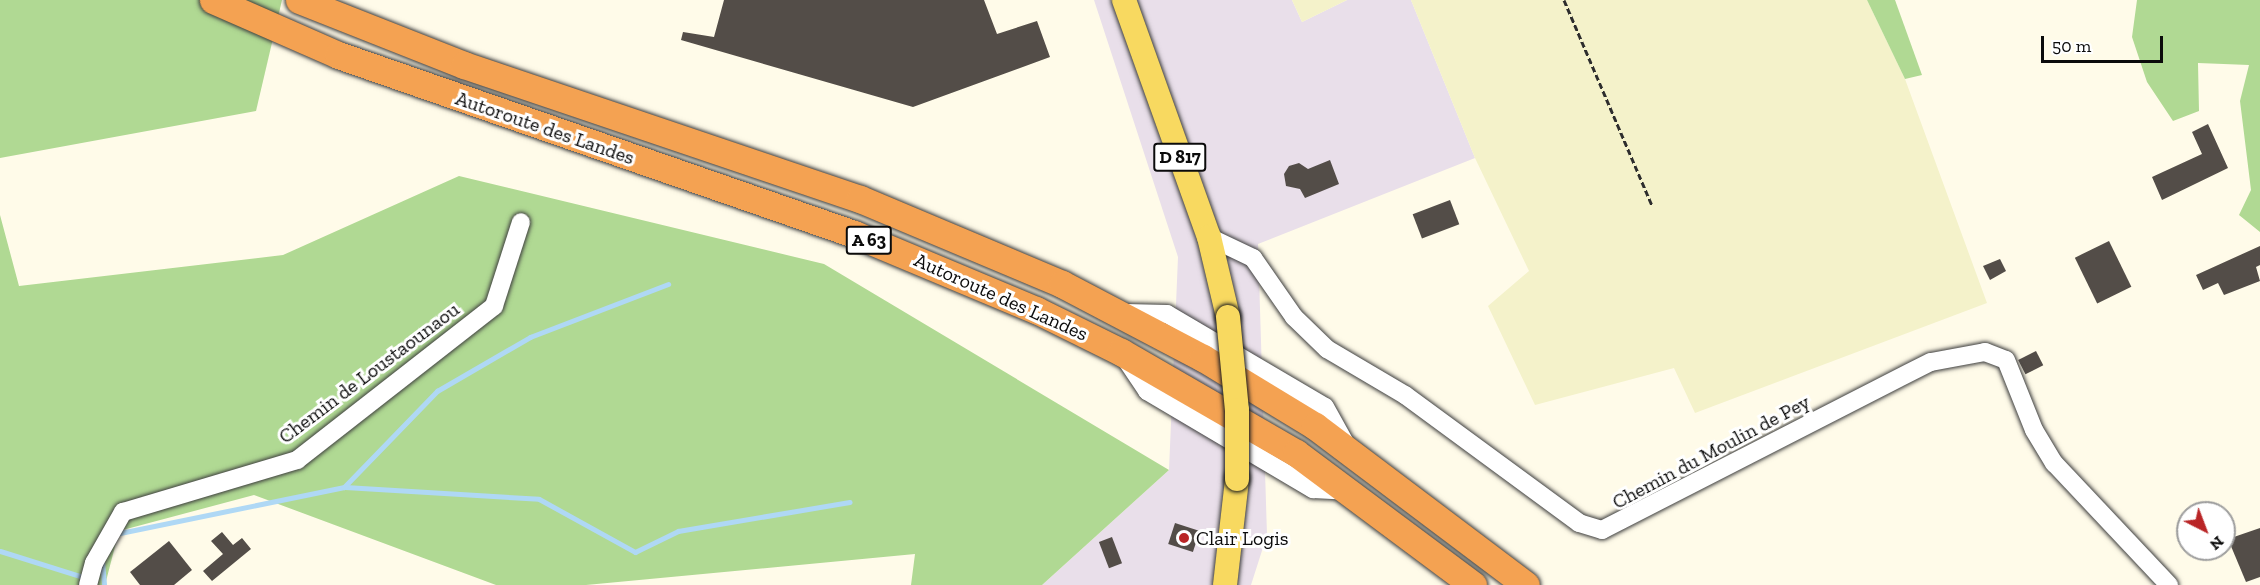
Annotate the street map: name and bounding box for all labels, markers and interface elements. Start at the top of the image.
scale bar [2044,24,2166,62]
text: 50 m [2052,35,2091,57]
street label: Autoroute des Landes [452,86,638,170]
road number: D 817 [1153,142,1207,172]
road number: A 63 [845,225,893,255]
street label: Autoroute des Landes [910,248,1092,346]
street label: Chemin de Loustaounaou [274,297,464,449]
street label: Chemin du Moulin de Pey [1608,390,1814,514]
north arrow [2176,501,2236,561]
place label: Clair Logis [1196,526,1289,550]
marker: Clair Logis [1177,531,1191,545]
text: N [2206,532,2228,554]

